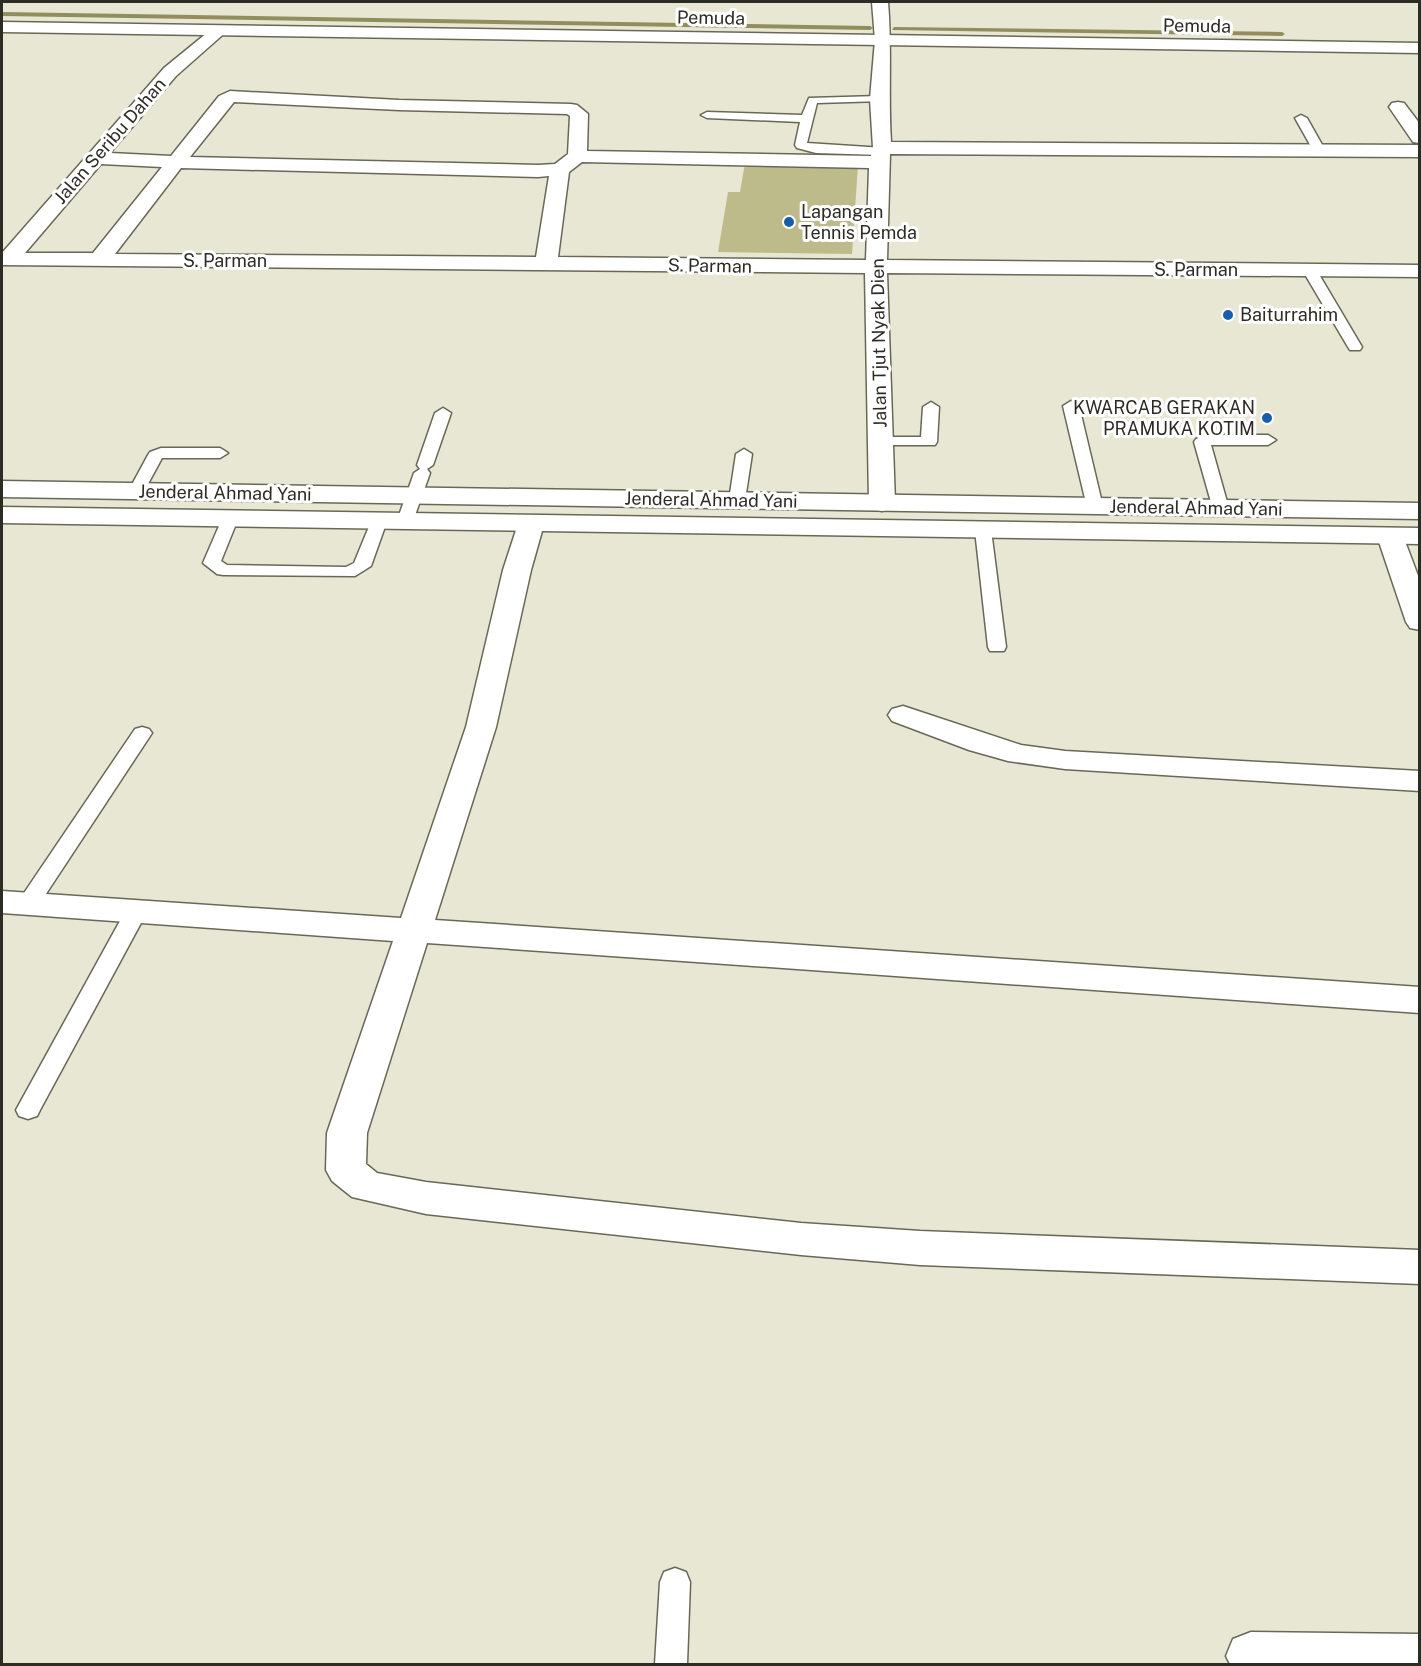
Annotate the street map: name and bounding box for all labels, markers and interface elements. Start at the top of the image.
street label: Pemuda [677,6,745,29]
street label: Pemuda [1163,14,1231,37]
street label: Jalan Seribu Dahan [49,74,170,208]
place label: Lapangan Tennis Pemda [801,201,917,243]
marker: Lapangan Tennis Pemda [782,215,796,229]
street label: S. Parman [183,250,267,271]
street label: S. Parman [668,254,752,277]
street label: Jalan Tjut Nyak Dien [867,258,890,428]
street label: S. Parman [1154,259,1238,280]
place label: Baiturrahim [1240,304,1338,325]
marker: Baiturrahim [1221,308,1235,322]
place label: KWARCAB GERAKAN PRAMUKA KOTIM [1073,397,1255,439]
marker: KWARCAB GERAKAN PRAMUKA KOTIM [1260,411,1274,425]
street label: Jenderal Ahmad Yani [138,480,312,505]
street label: Jenderal Ahmad Yani [624,487,798,512]
street label: Jenderal Ahmad Yani [1109,495,1283,520]

